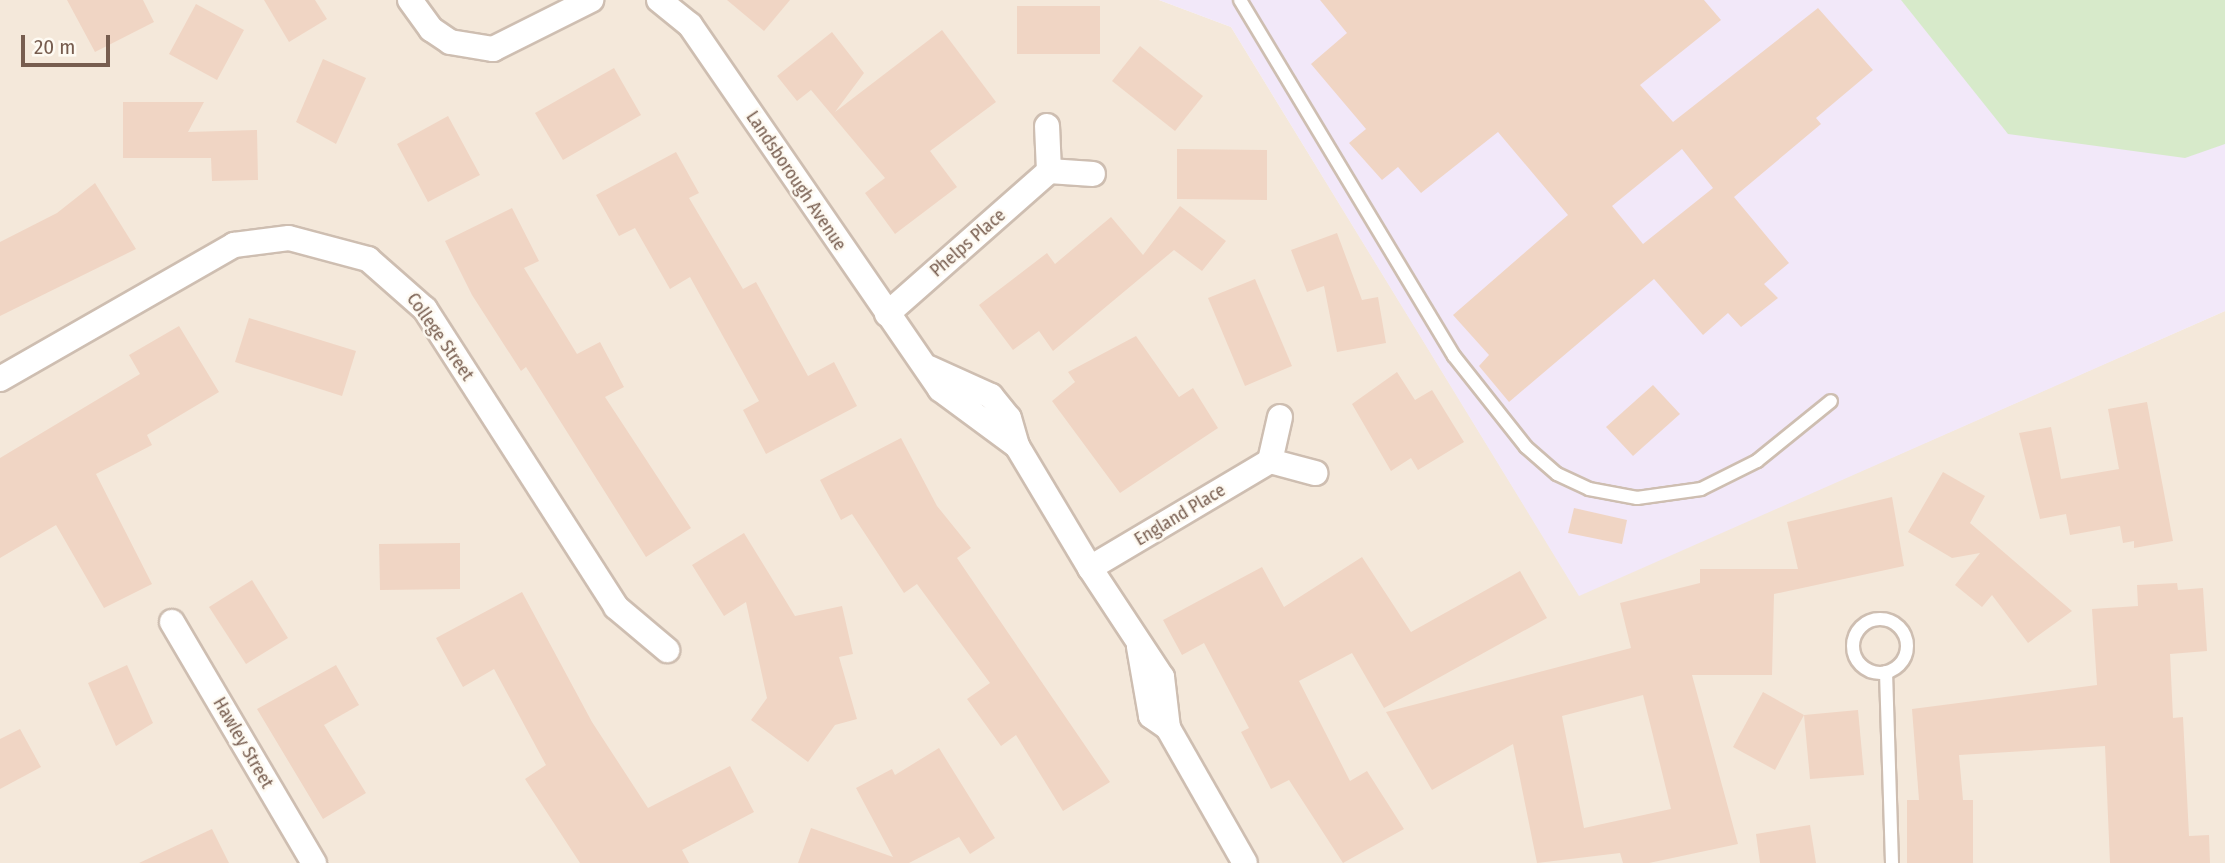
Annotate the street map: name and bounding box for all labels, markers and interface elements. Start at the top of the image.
scale bar [24,21,114,65]
text: 20 m [34,34,75,60]
street label: Landsborough Avenue [741,107,851,255]
street label: Phelps Place [926,204,1010,282]
street label: College Street [402,289,478,385]
street label: England Place [1131,479,1229,551]
street label: Hawley Street [208,694,278,792]

